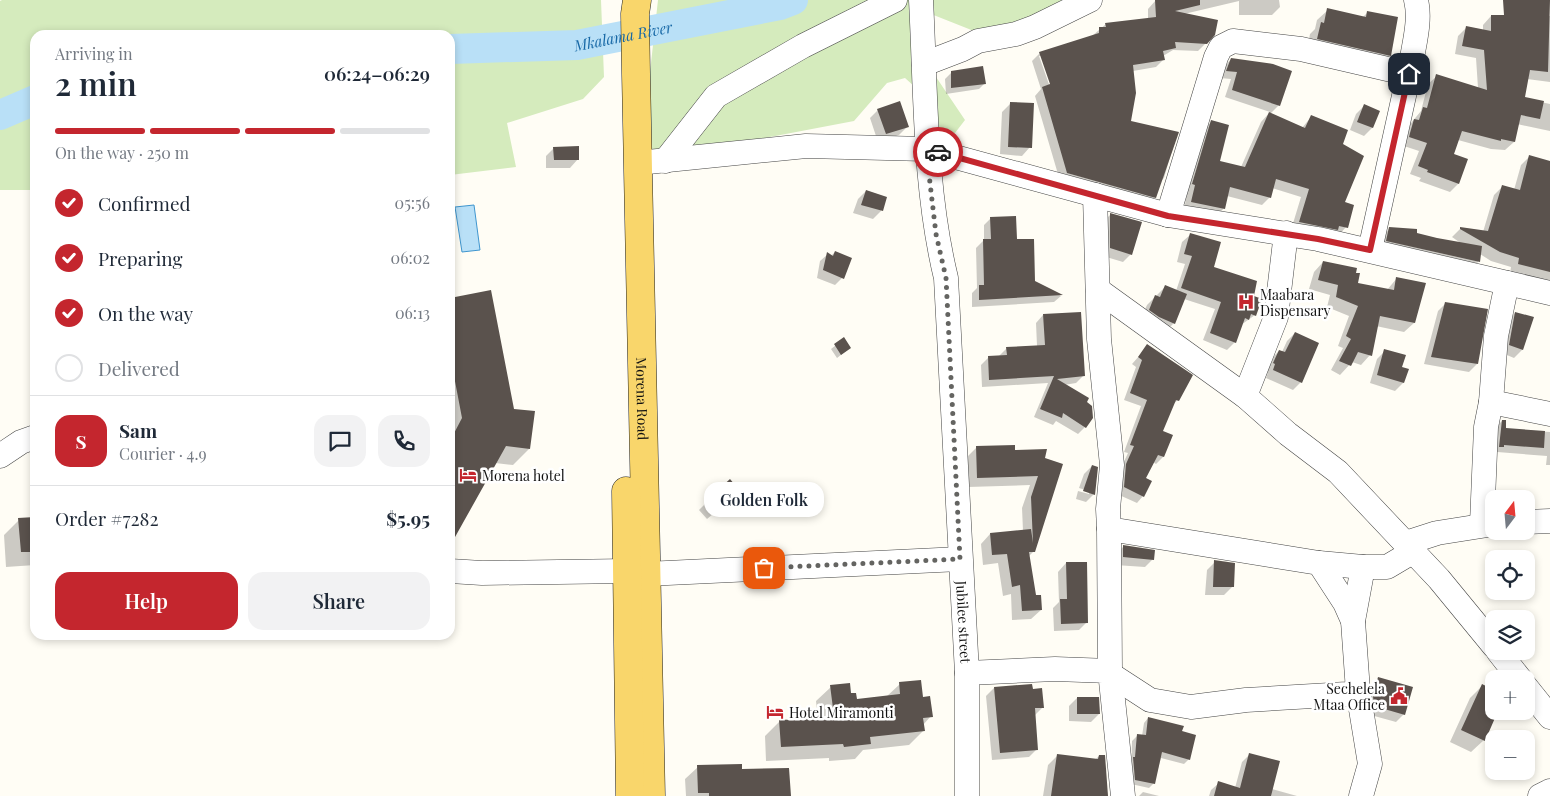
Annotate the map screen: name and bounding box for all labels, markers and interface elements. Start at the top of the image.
water label: Mkalama River [571,16,674,56]
text: Arriving in [55,43,133,64]
pin [1388,53,1430,95]
text: 06:24–06:29 [324,60,430,86]
icon: home [1395,60,1423,88]
text: 2 min [55,61,137,104]
courier [913,127,963,177]
icon: car [924,138,952,166]
text: On the way · 250 m [55,142,189,163]
icon: check [55,189,83,217]
text: Confirmed [98,190,191,216]
text: 05:56 [395,192,430,213]
icon: check [55,244,83,272]
text: Preparing [98,245,183,271]
text: 06:02 [391,247,430,268]
place label: Maabara Dispensary [1260,285,1331,320]
hospital icon: Maabara Dispensary [1236,292,1256,312]
icon: check [55,299,83,327]
text: On the way [98,300,193,326]
text: 06:13 [395,302,430,323]
text: Delivered [98,355,180,381]
street label: Morena Road [632,357,653,441]
button: chat [314,415,366,467]
button: phone [378,415,430,467]
text: Sam [119,417,157,443]
text: S [75,428,87,454]
text: Courier · 4.9 [119,443,207,464]
hotel icon: Morena hotel [458,465,478,485]
place label: Morena hotel [482,466,565,485]
callout: Golden Folk [704,483,824,518]
text: Golden Folk [720,489,808,510]
north arrow [1485,490,1535,540]
map controls [1485,490,1535,780]
text: Order #7282 [55,505,159,531]
text: $5.95 [386,505,430,531]
pin [743,547,785,589]
button: locate [1485,550,1535,600]
icon: bag [750,554,778,582]
button: Help [55,572,238,630]
button: Share [248,572,430,630]
street label: Jubilee street [953,579,976,665]
button: layers [1485,610,1535,660]
button: + [1485,670,1535,720]
place label: Sechelela Mtaa Office [1313,679,1385,714]
public building icon: Sechelela Mtaa Office [1389,686,1409,706]
hotel icon: Hotel Miramonti [765,702,785,722]
place label: Hotel Miramonti [789,703,894,722]
button: − [1485,730,1535,780]

